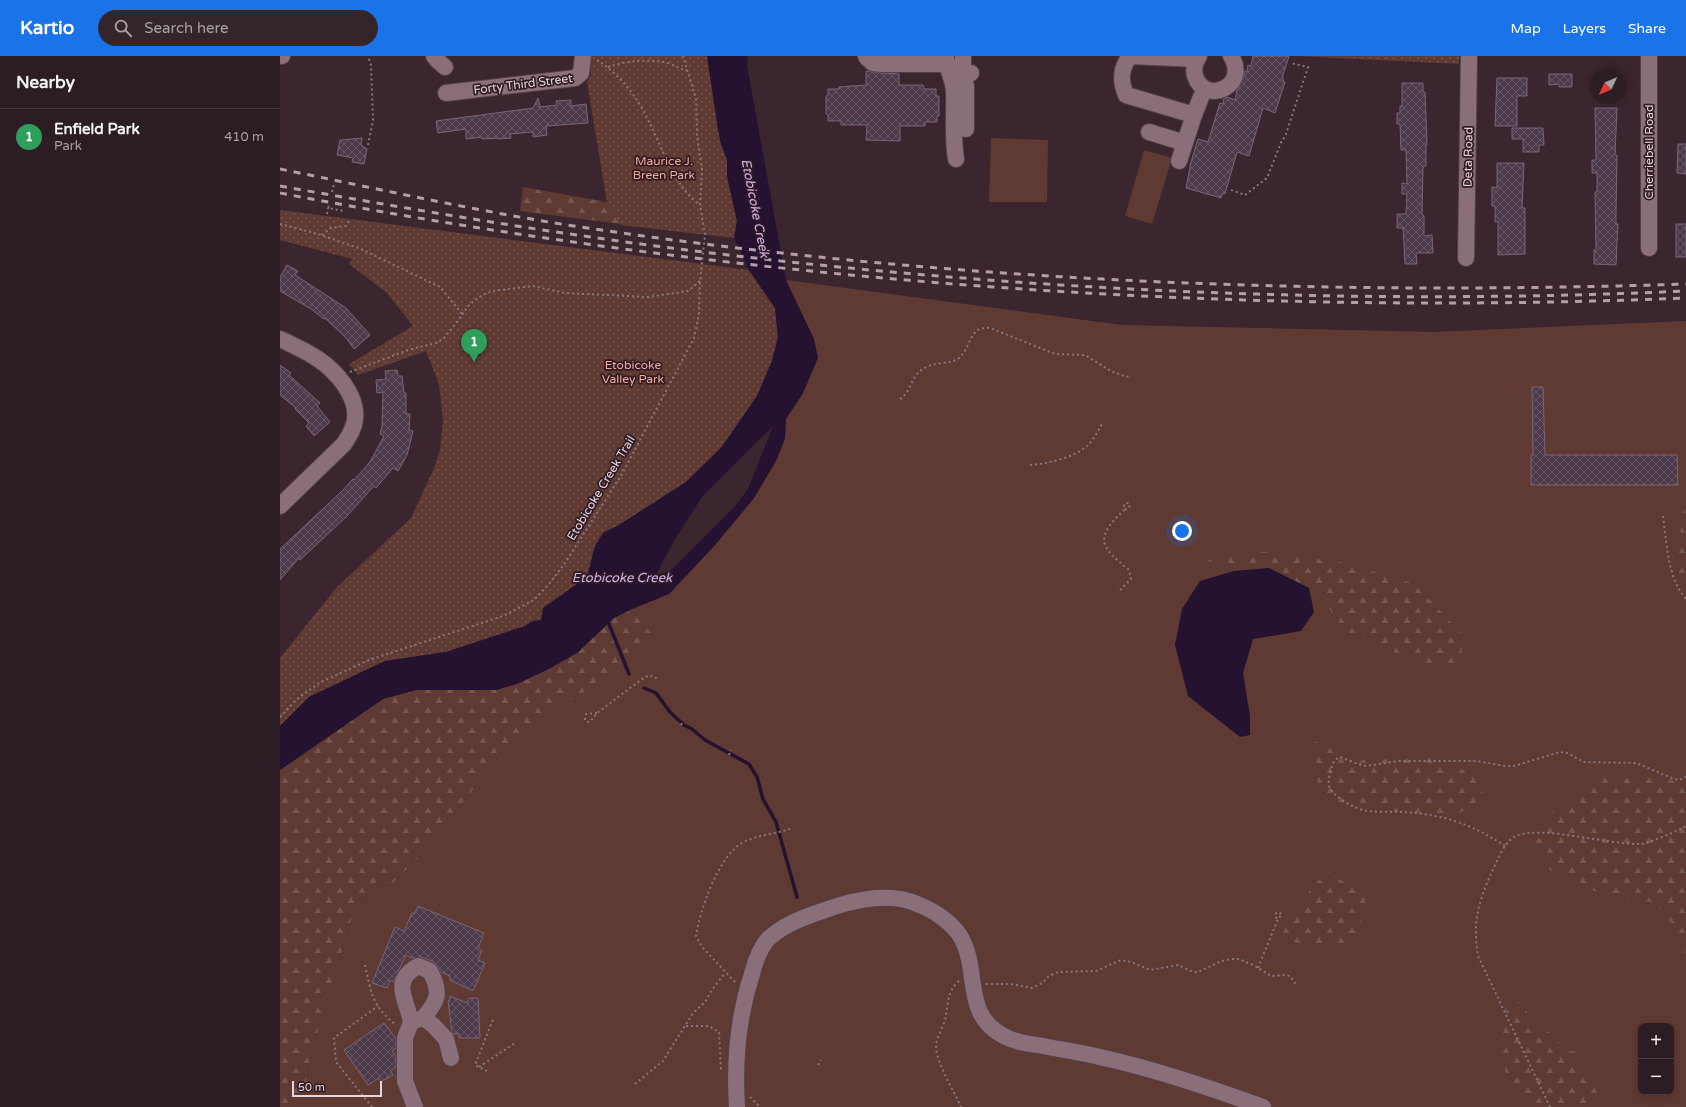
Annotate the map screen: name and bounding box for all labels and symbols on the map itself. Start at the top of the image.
north arrow [1590,68,1626,104]
street label: Forty Third Street [473,71,574,97]
street label: Cherriebell Road [1642,104,1656,200]
street label: Deta Road [1460,127,1476,187]
park label: Maurice J. Breen Park [633,154,696,182]
water label: Etobicoke Creek [738,157,773,260]
pin: 1 [461,329,487,362]
park label: Etobicoke Valley Park [602,358,665,386]
street label: Etobicoke Creek Trail [564,433,638,543]
your location [1172,521,1192,541]
water label: Etobicoke Creek [572,570,673,586]
scale bar [292,1079,382,1098]

